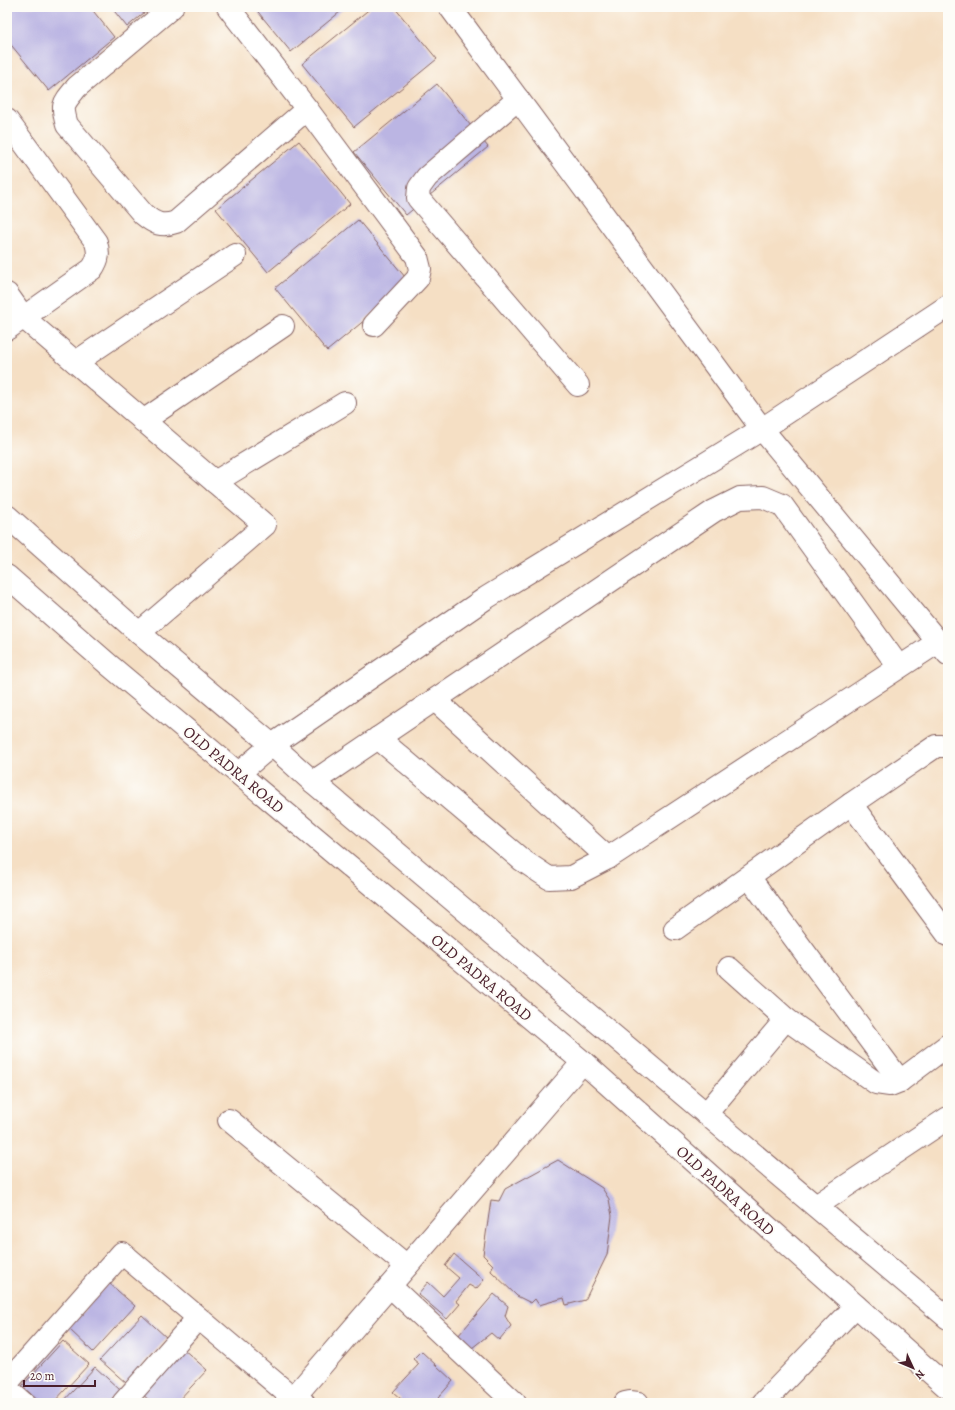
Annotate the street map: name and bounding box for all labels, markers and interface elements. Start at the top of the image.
street label: OLD PADRA ROAD [178,721,289,819]
street label: OLD PADRA ROAD [426,929,537,1027]
street label: OLD PADRA ROAD [671,1141,779,1241]
north arrow [893,1348,933,1388]
scale bar [24,1362,95,1388]
text: N [912,1367,928,1383]
text: 20 m [30,1368,54,1384]

